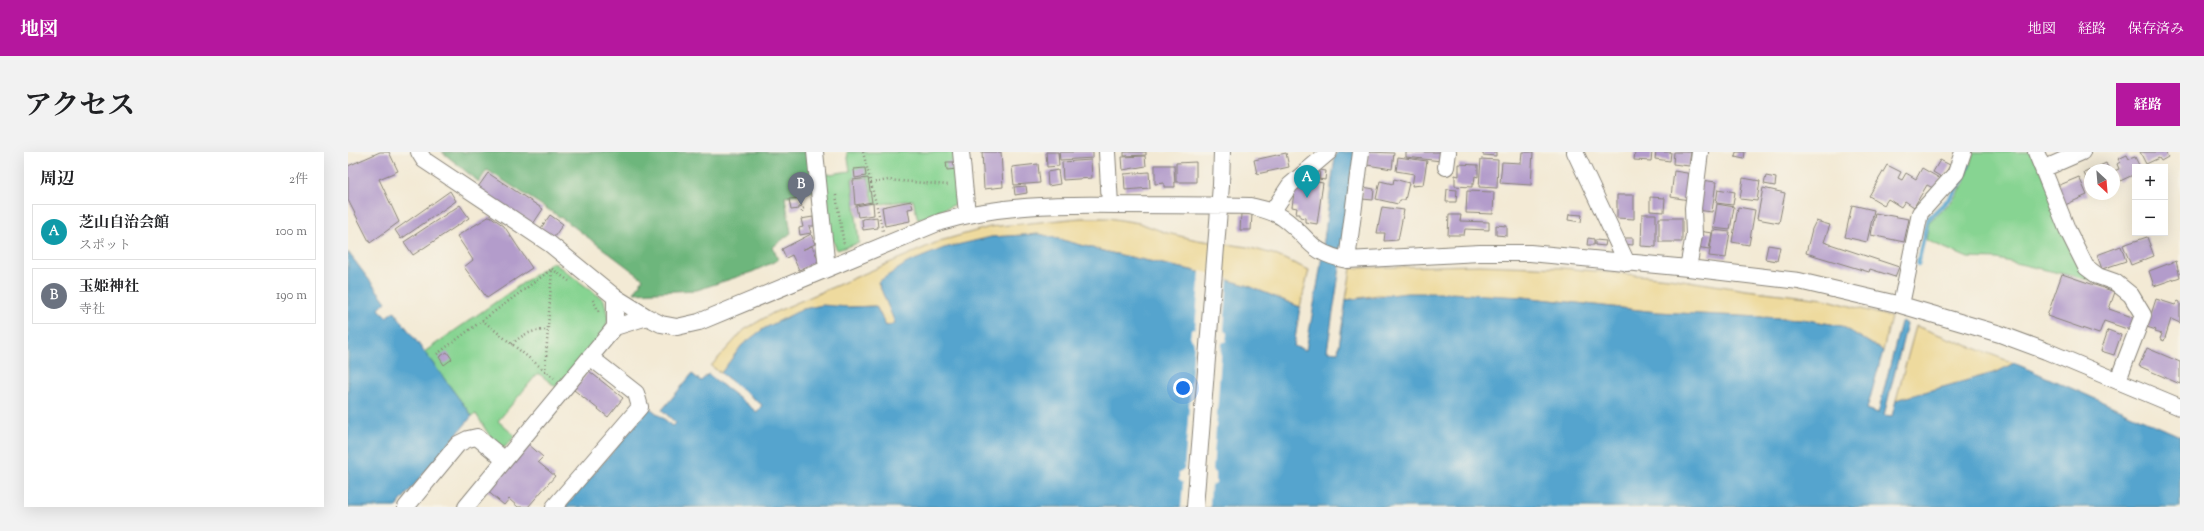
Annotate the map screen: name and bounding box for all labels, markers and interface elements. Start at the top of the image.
text: 地図 [20,17,58,44]
text: 地図 [2028,20,2056,40]
text: 経路 [2078,20,2106,40]
text: 保存済み [2128,20,2184,40]
button: 経路 [2116,83,2180,126]
text: アクセス [24,87,135,127]
north arrow [2084,164,2120,200]
map controls [2132,164,2168,236]
button: + [2132,164,2168,200]
pin: A [1294,165,1320,198]
text: 周辺 [40,168,74,192]
text: 2件 [289,171,308,189]
pin: B [788,172,814,205]
button: − [2132,200,2168,236]
text: 芝山自治会館 [79,213,169,234]
text: A [49,223,59,241]
text: 100 m [275,223,307,241]
text: スポット [79,237,131,255]
text: 玉姫神社 [79,277,139,298]
text: B [50,287,58,305]
text: 190 m [276,287,307,305]
text: 寺社 [79,301,105,319]
your location [1173,378,1193,398]

